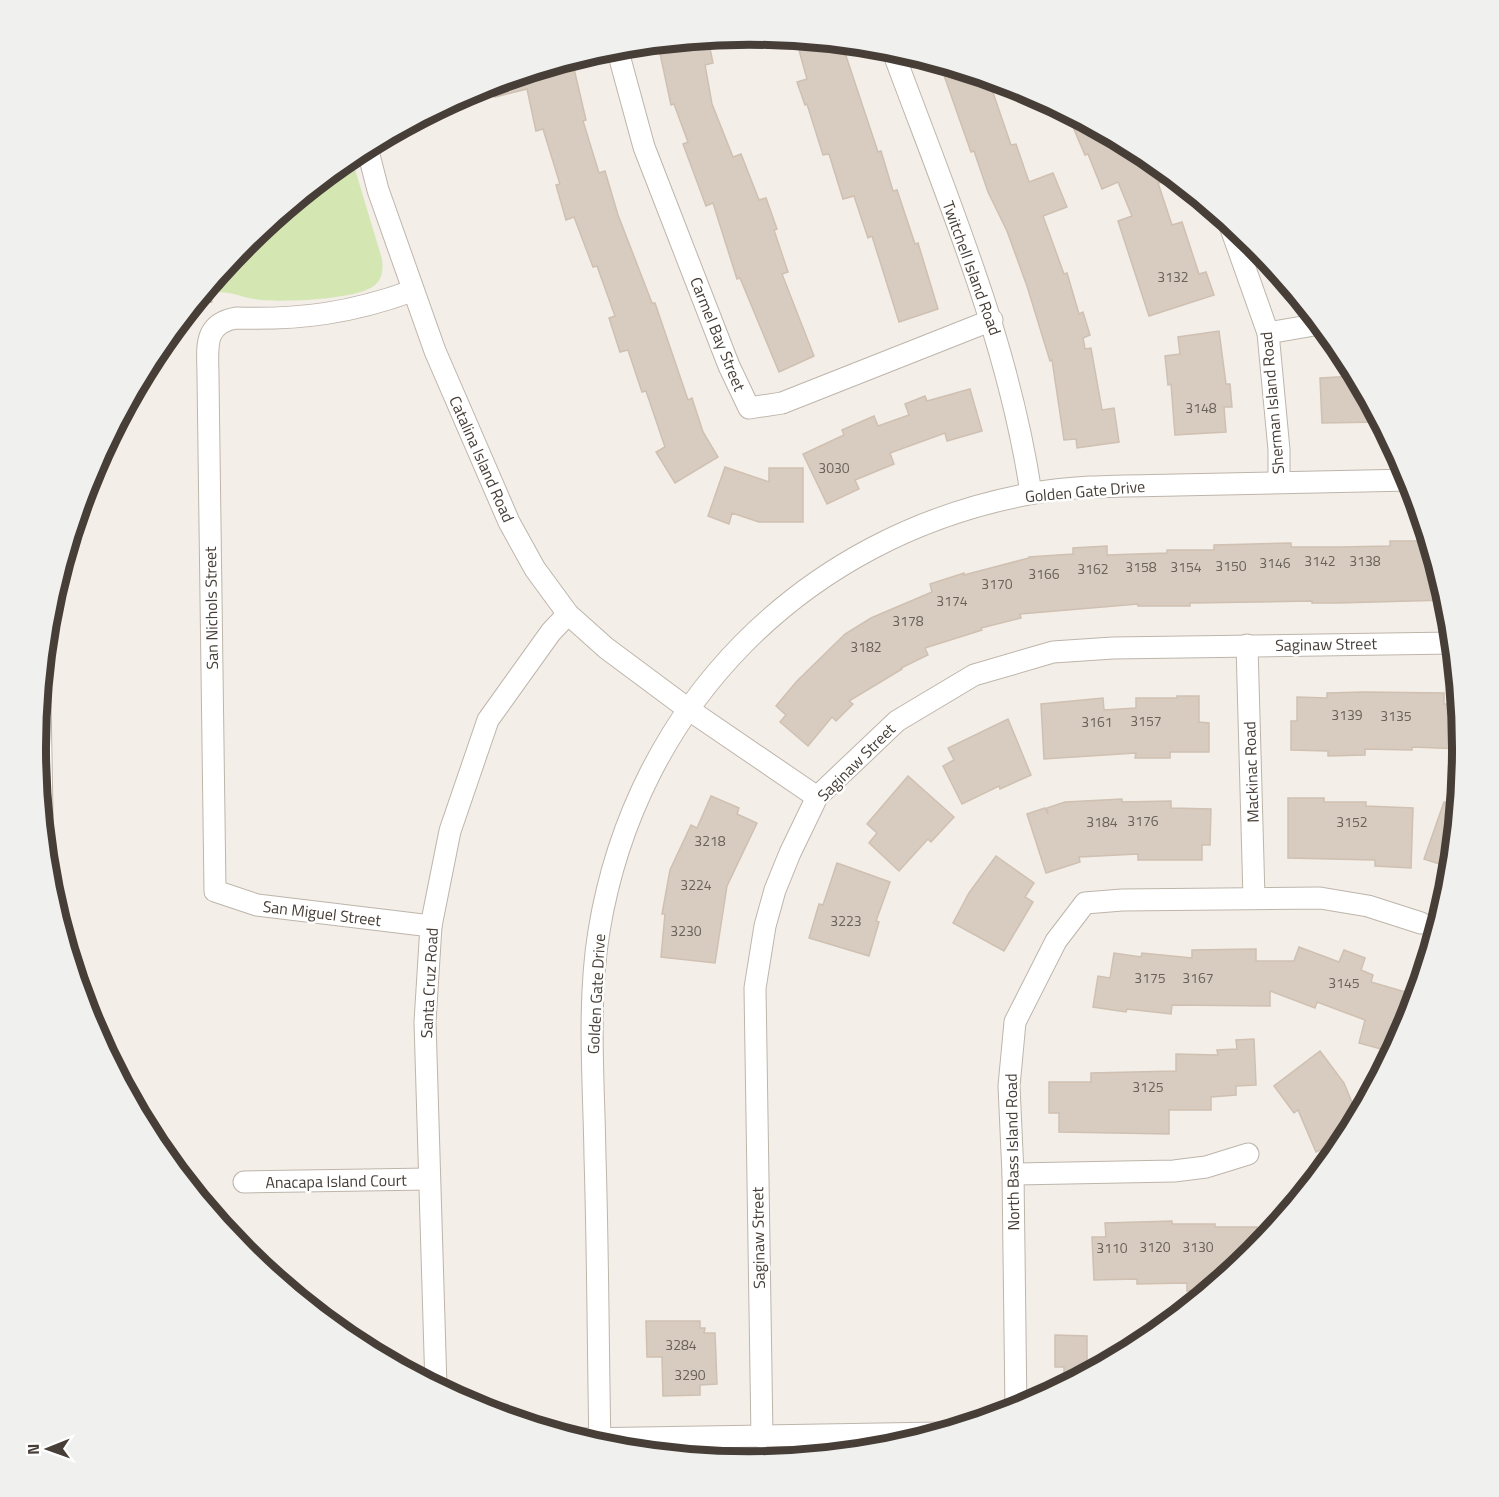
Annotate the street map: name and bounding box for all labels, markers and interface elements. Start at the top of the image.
street label: Twitchell Island Road [937,197,1007,339]
house number: 3132 [1157,266,1189,287]
street label: Carmel Bay Street [684,273,752,395]
street label: Sherman Island Road [1254,331,1290,475]
street label: Catalina Island Road [443,392,521,526]
house number: 3148 [1185,397,1217,418]
house number: 3030 [818,457,850,478]
street label: Golden Gate Drive [1024,474,1146,508]
street label: San Nichols Street [198,546,224,670]
house number: 3142 [1304,550,1336,571]
house number: 3138 [1349,550,1381,571]
house number: 3146 [1259,552,1291,573]
house number: 3150 [1215,555,1247,576]
house number: 3158 [1125,556,1157,577]
house number: 3154 [1170,556,1202,577]
house number: 3162 [1077,558,1109,579]
house number: 3166 [1028,563,1060,584]
house number: 3170 [981,573,1013,594]
house number: 3174 [936,590,968,611]
house number: 3178 [892,610,924,631]
street label: Saginaw Street [1275,631,1378,657]
house number: 3182 [850,636,882,657]
house number: 3139 [1331,704,1363,725]
house number: 3135 [1380,705,1412,726]
house number: 3157 [1130,710,1162,731]
house number: 3161 [1081,711,1113,732]
street label: Saginaw Street [811,717,901,807]
street label: Mackinac Road [1237,721,1265,823]
house number: 3176 [1127,810,1159,831]
house number: 3184 [1086,811,1118,832]
house number: 3152 [1336,811,1368,832]
house number: 3218 [694,830,726,851]
house number: 3224 [680,874,712,895]
street label: San Miguel Street [261,894,383,932]
house number: 3223 [830,910,862,931]
house number: 3230 [670,920,702,941]
street label: Santa Cruz Road [414,927,444,1039]
street label: Golden Gate Drive [581,933,611,1055]
house number: 3175 [1134,967,1166,988]
house number: 3167 [1182,967,1214,988]
house number: 3145 [1328,972,1360,993]
street label: North Bass Island Road [999,1073,1025,1231]
house number: 3125 [1132,1076,1164,1097]
street label: Anacapa Island Court [265,1168,407,1194]
street label: Saginaw Street [745,1186,771,1289]
house number: 3120 [1139,1236,1171,1257]
house number: 3130 [1182,1236,1214,1257]
house number: 3110 [1096,1237,1128,1258]
house number: 3284 [665,1334,697,1355]
house number: 3290 [674,1364,706,1385]
north arrow [18,1419,78,1479]
text: N [21,1444,45,1455]

